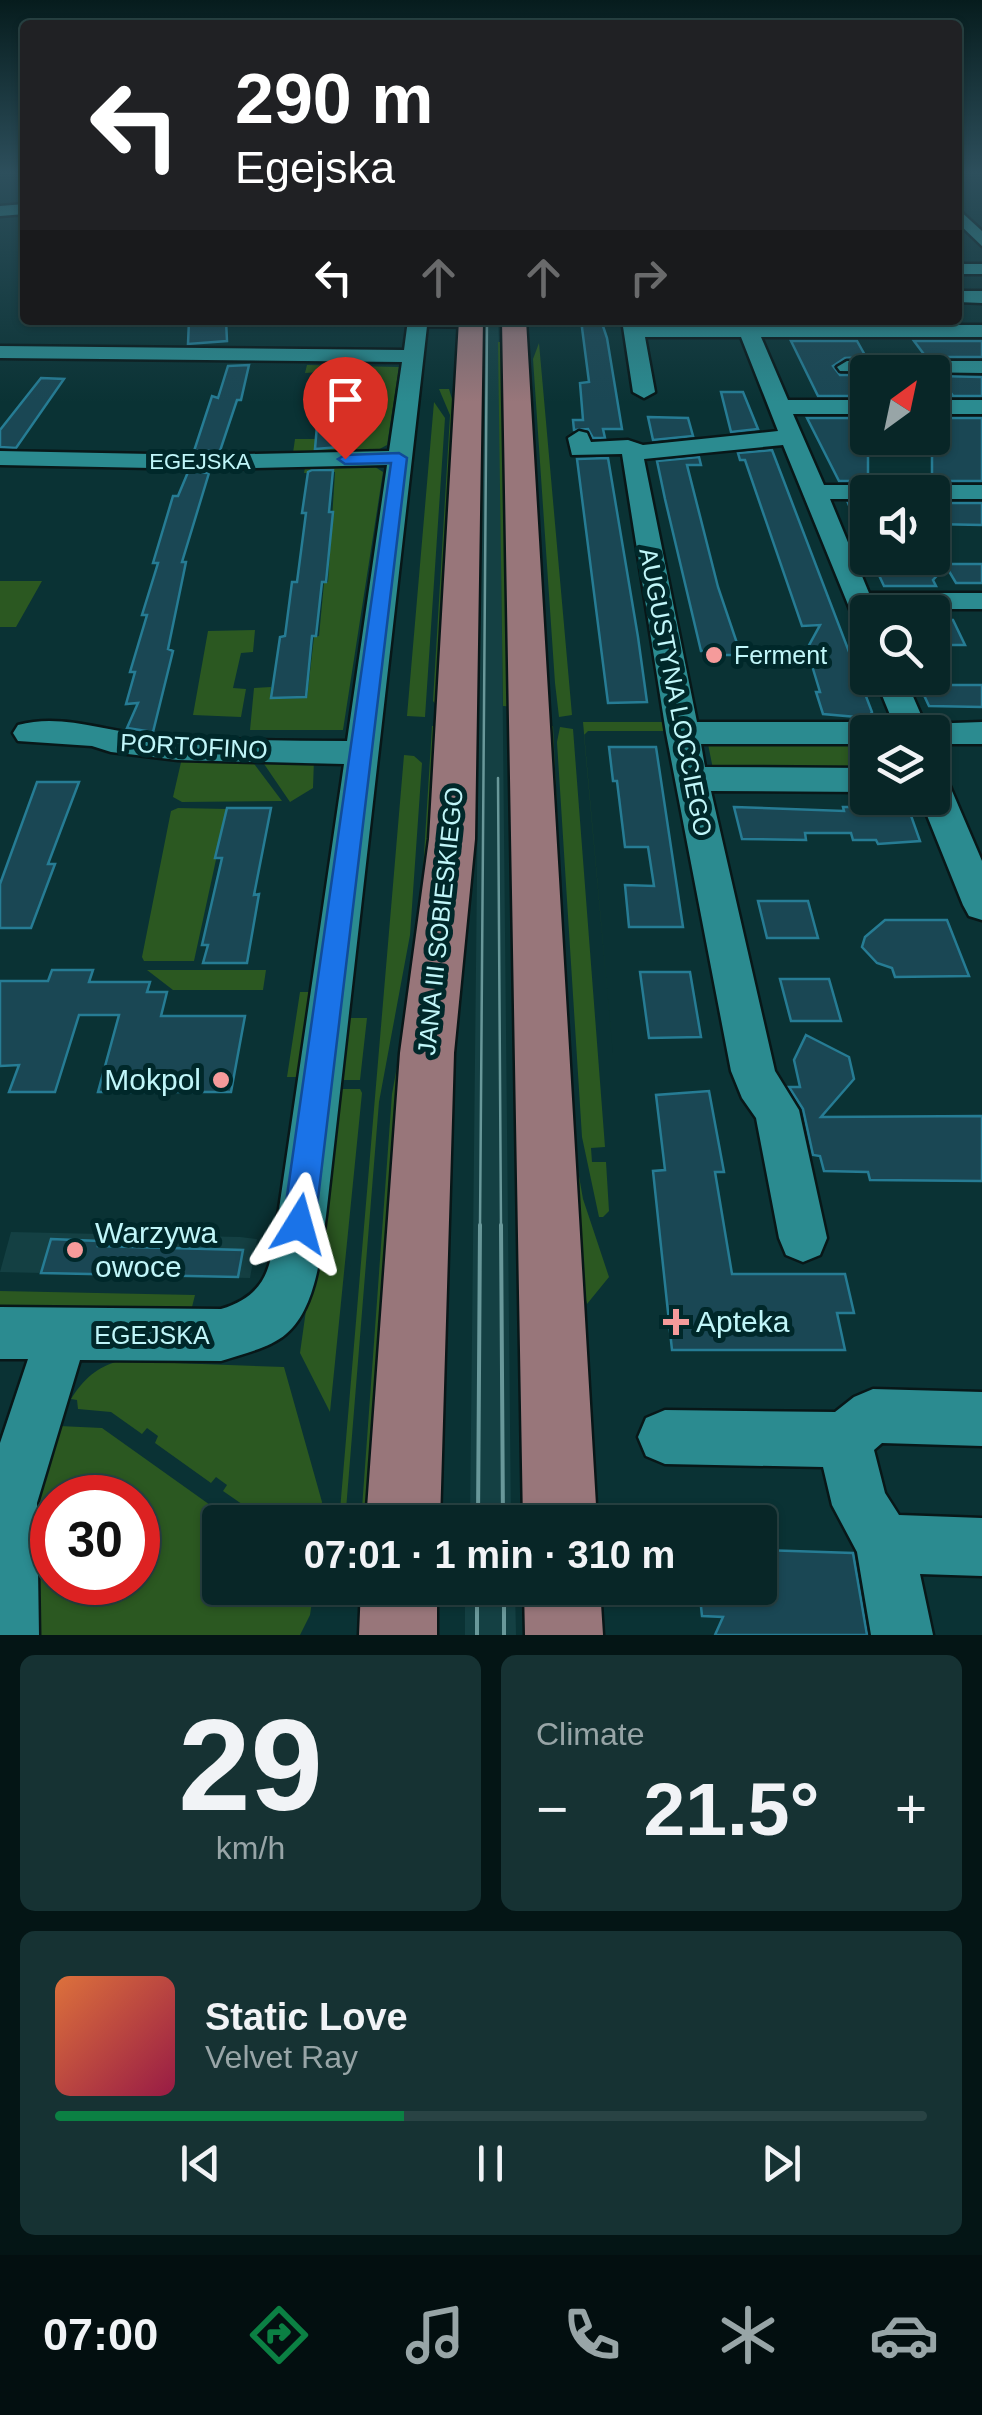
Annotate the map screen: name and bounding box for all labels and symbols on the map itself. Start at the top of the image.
north arrow [850,355,950,455]
pin [303,357,388,460]
street label: EGEJSKA [149,449,251,474]
street label: AUGUSTYNA LOCCIEGO [634,545,718,839]
place label: Ferment [734,641,827,669]
marker: Ferment [703,644,725,666]
street label: PORTOFINO [120,728,268,764]
street label: JANA III SOBIESKIEGO [412,786,468,1056]
place label: Mokpol [104,1063,201,1096]
marker: Mokpol [210,1069,232,1091]
position arrow [247,1172,351,1276]
place label: Warzywa owoce [95,1216,218,1283]
marker: Warzywa owoce [64,1239,86,1261]
place label: Apteka [696,1305,790,1338]
marker: Apteka [665,1311,687,1333]
street label: EGEJSKA [94,1321,210,1349]
speed limit sign: 30 [30,1475,160,1605]

